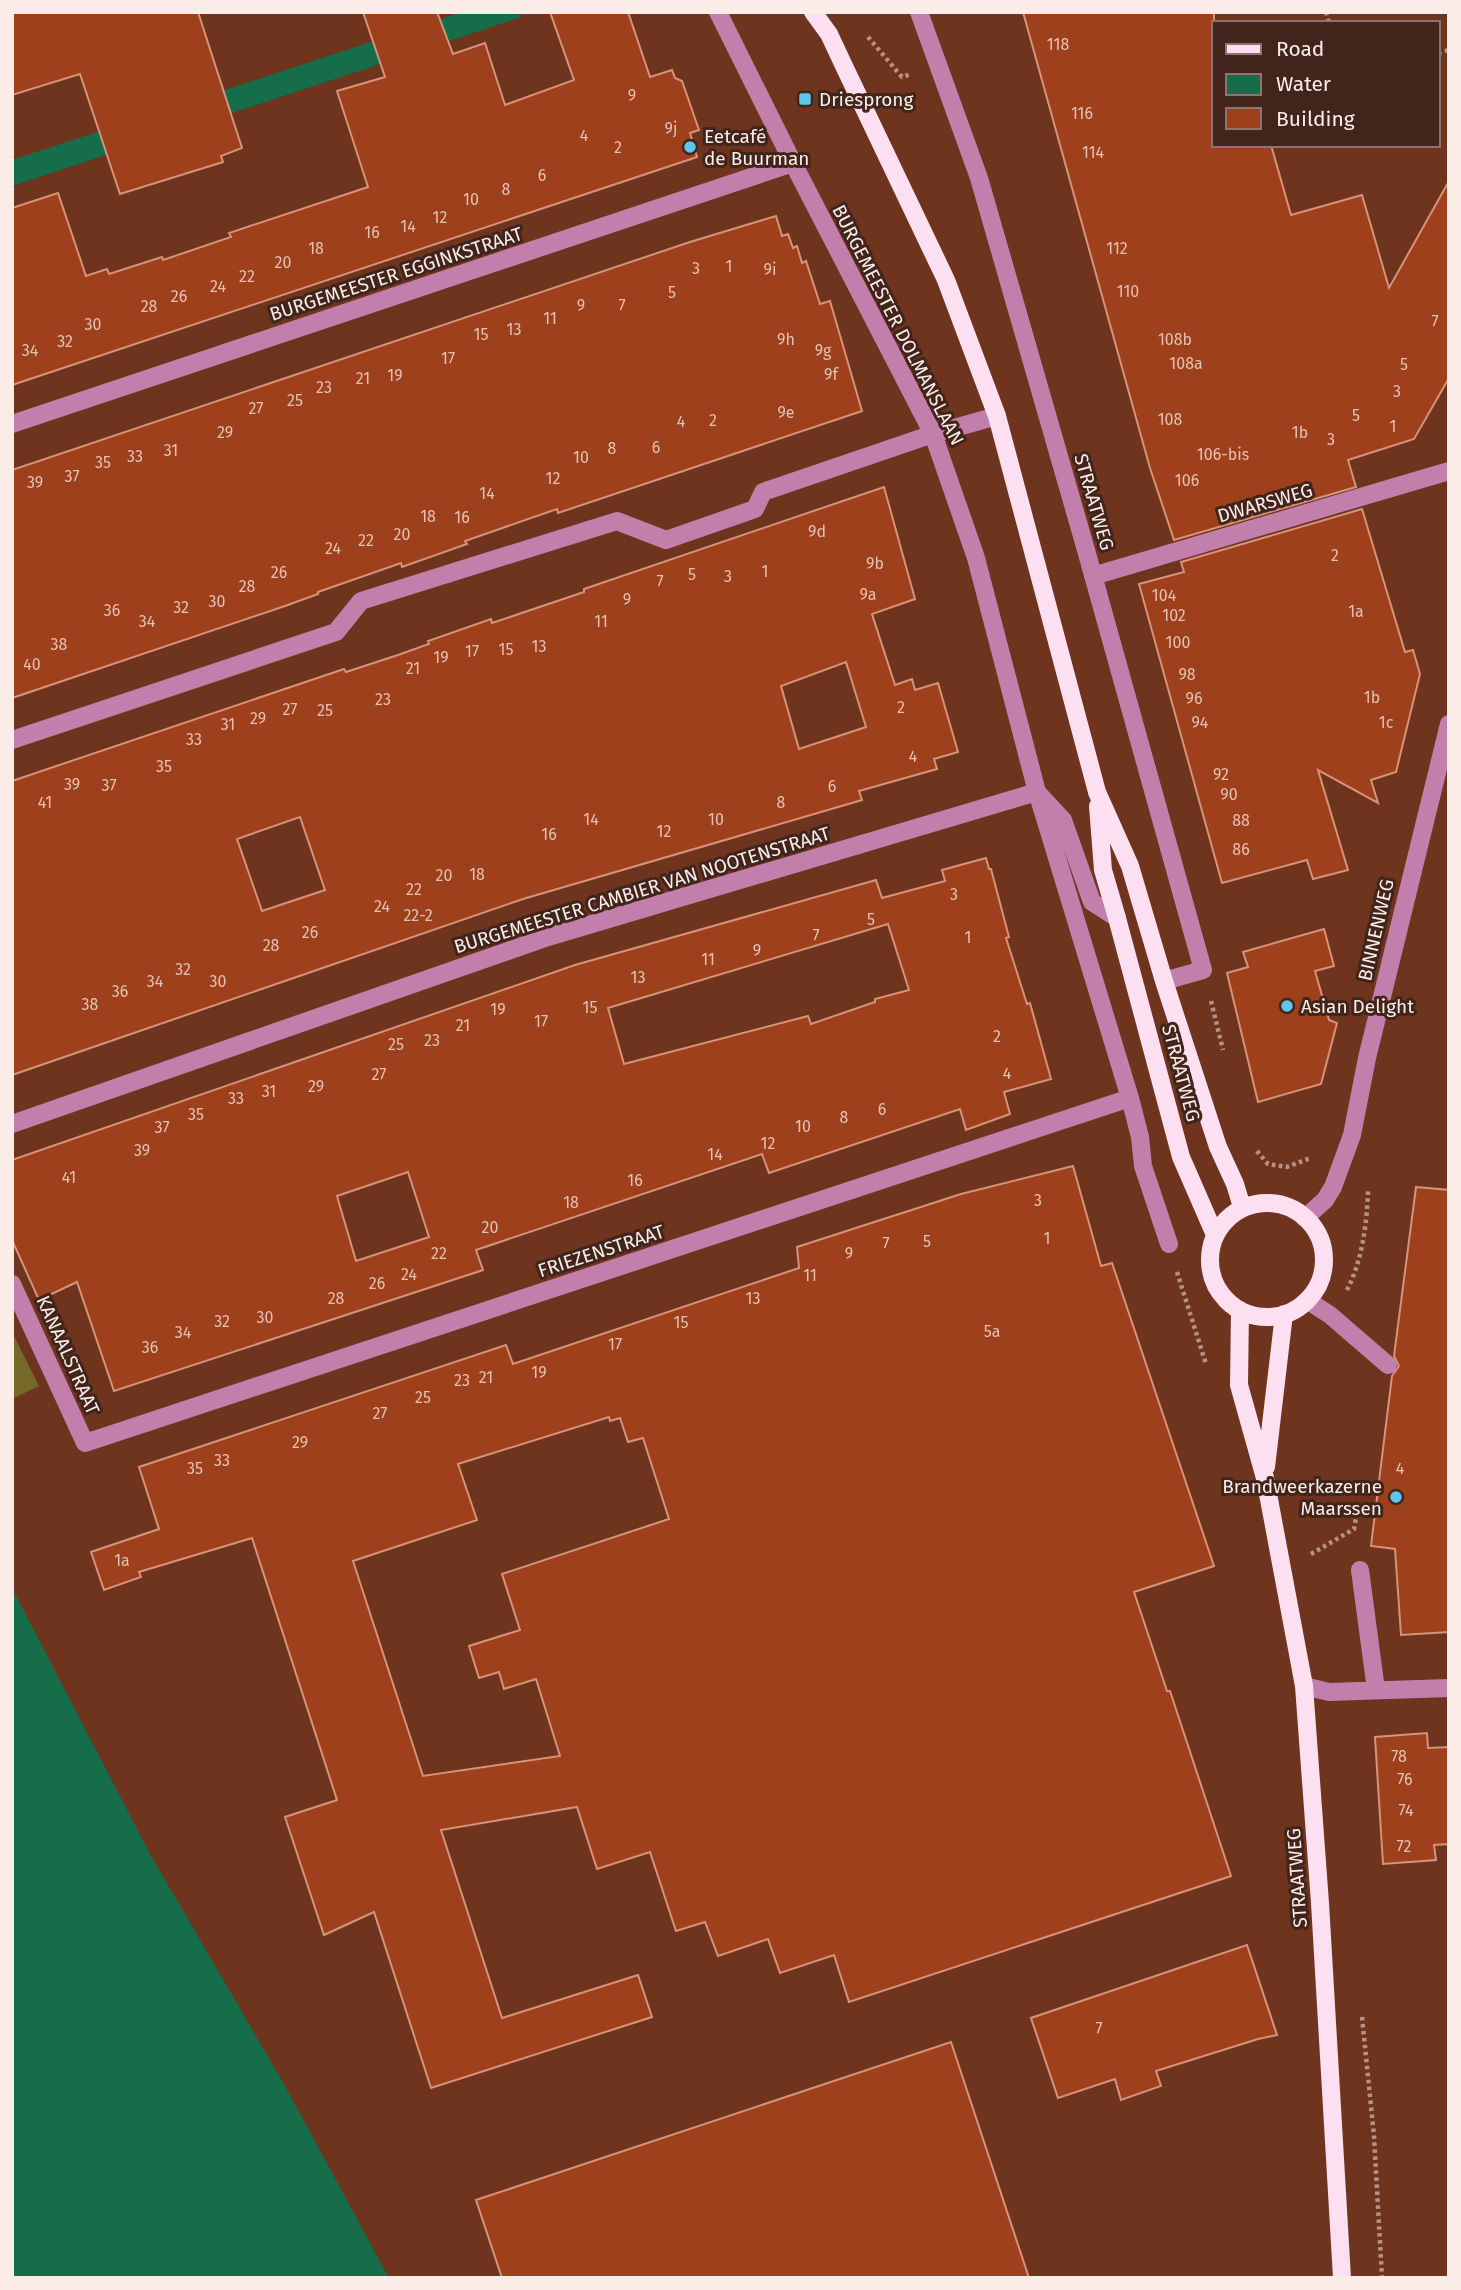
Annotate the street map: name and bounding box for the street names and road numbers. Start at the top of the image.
street label: BURGEMEESTER DOLMANSLAAN [827,201,969,449]
street label: BURGEMEESTER EGGINKSTRAAT [267,222,525,326]
street label: STRAATWEG [1069,451,1119,553]
street label: DWARSWEG [1215,478,1315,528]
street label: BURGEMEESTER CAMBIER VAN NOOTENSTRAAT [451,822,833,958]
street label: BINNENWEG [1353,877,1399,983]
street label: STRAATWEG [1157,1022,1205,1124]
street label: FRIEZENSTRAAT [535,1220,667,1282]
street label: KANAALSTRAAT [31,1292,105,1418]
street label: STRAATWEG [1282,1828,1312,1928]

